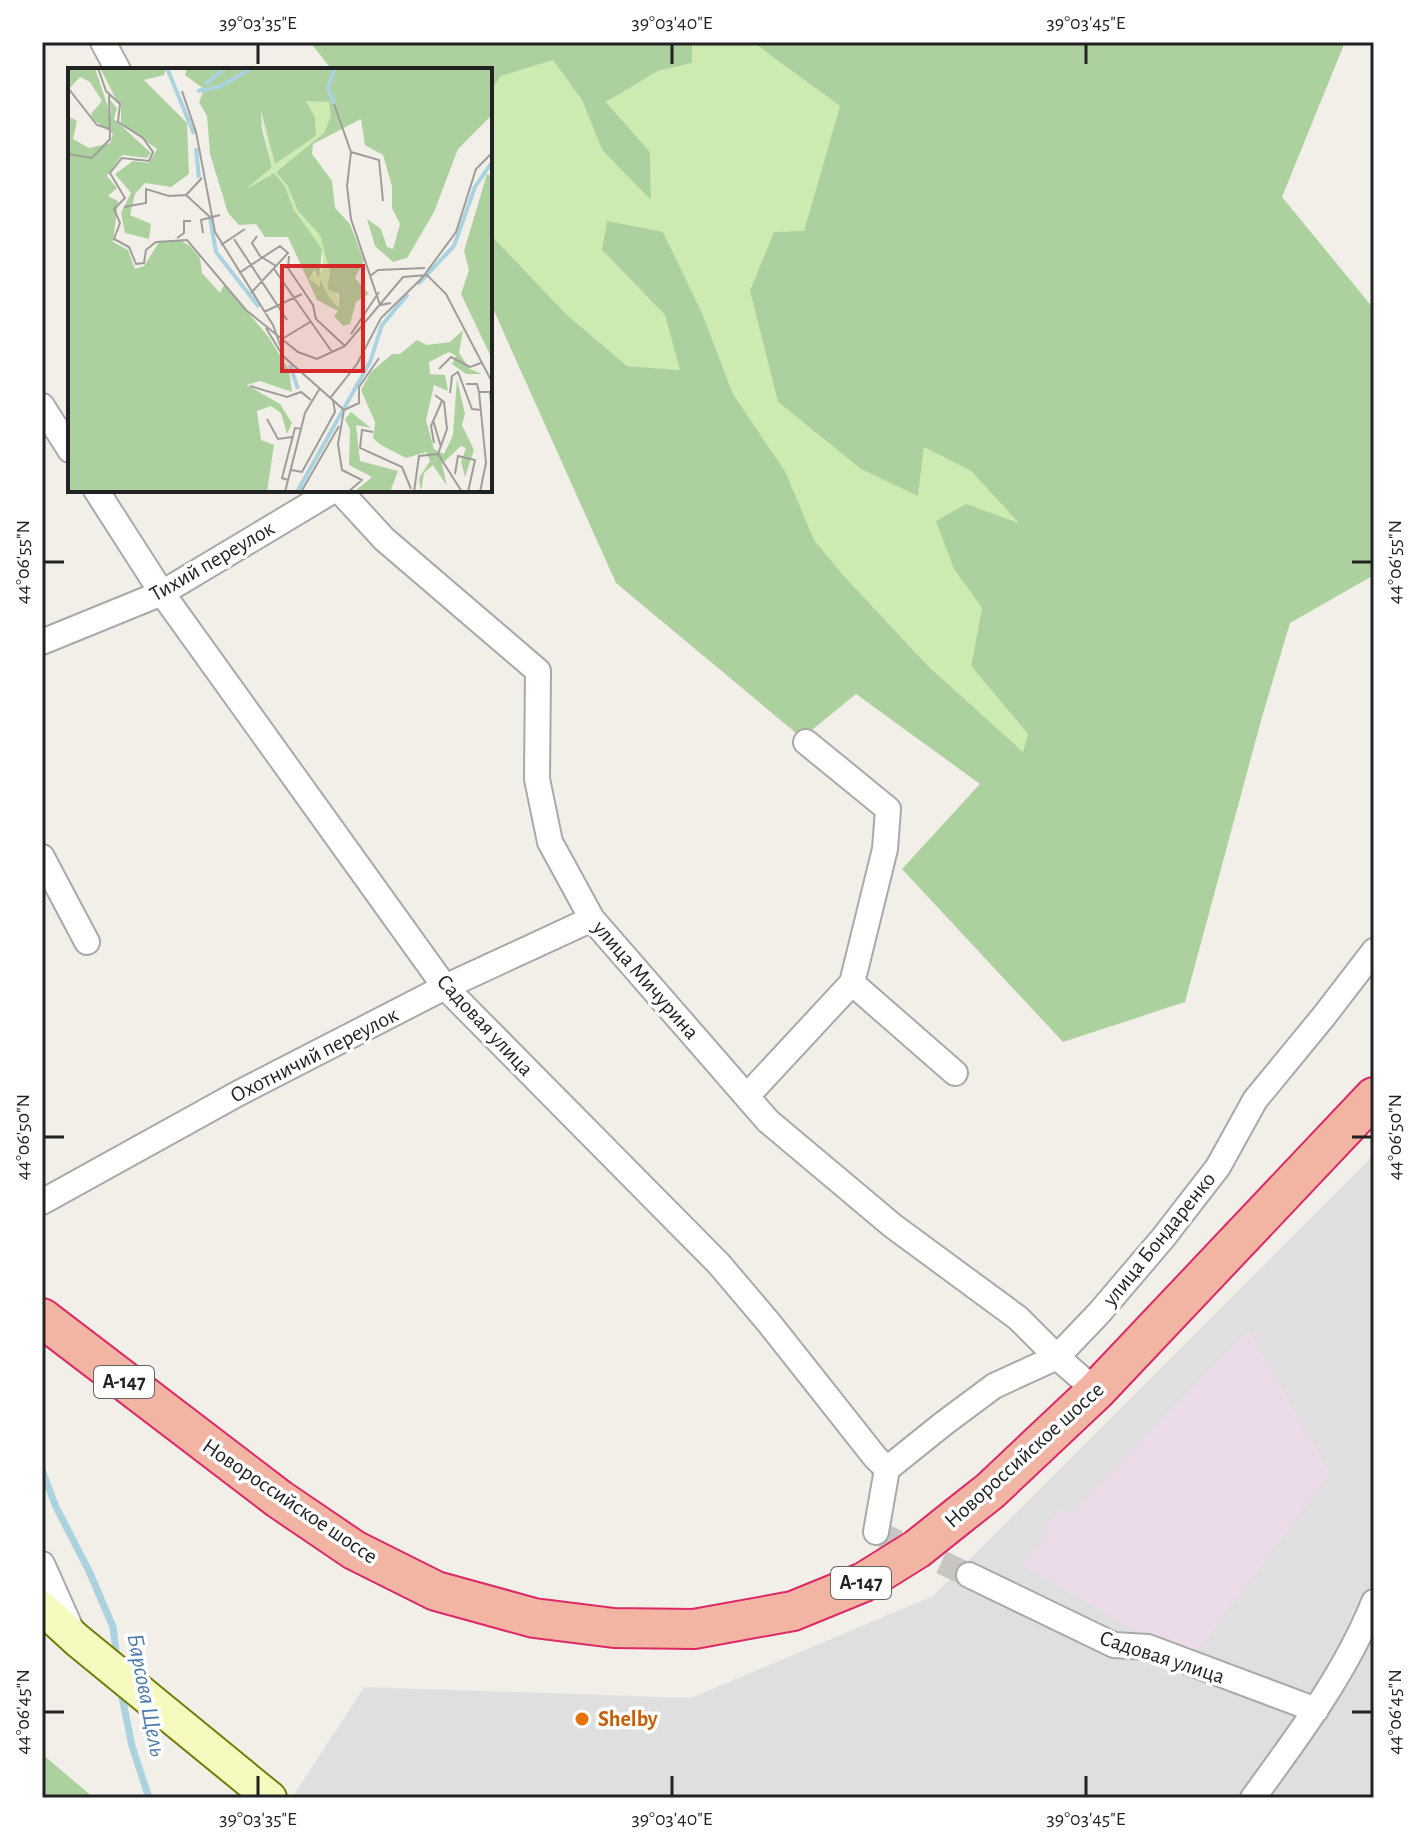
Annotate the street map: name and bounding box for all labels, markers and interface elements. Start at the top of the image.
text: 39°03'35"E [219,13,297,33]
text: 39°03'40"E [631,13,713,33]
text: 39°03'45"E [1047,13,1126,33]
inset map [68,68,492,492]
street label: Тихий переулок [146,517,278,605]
text: 44°06'55"N [13,520,33,604]
text: 44°06'55"N [1385,520,1405,604]
street label: улица Мичурина [588,916,703,1043]
street label: Садовая улица [433,970,537,1080]
street label: Охотничий переулок [227,1003,401,1107]
text: 44°06'50"N [13,1094,33,1180]
text: 44°06'50"N [1385,1094,1405,1180]
street label: улица Бондаренко [1098,1168,1220,1311]
road number: А-147 [94,1366,154,1398]
street label: Новороссийское шоссе [940,1378,1108,1532]
street label: Новороссийское шоссе [199,1434,381,1568]
road number: А-147 [831,1567,891,1599]
street label: Садовая улица [1097,1626,1227,1688]
water label: Барсова Щель [122,1631,170,1759]
text: 44°06'45"N [13,1669,33,1755]
text: 44°06'45"N [1385,1669,1405,1755]
place label: Shelby [598,1708,658,1731]
marker: Shelby [573,1710,591,1728]
text: 39°03'35"E [219,1809,297,1829]
text: 39°03'40"E [631,1809,713,1829]
text: 39°03'45"E [1047,1809,1126,1829]

